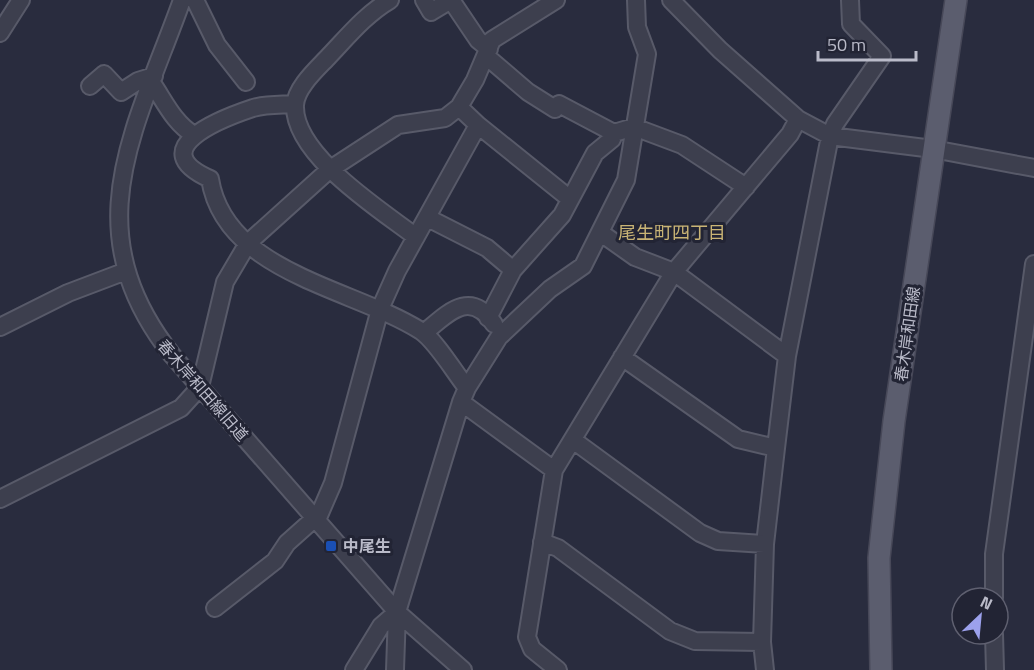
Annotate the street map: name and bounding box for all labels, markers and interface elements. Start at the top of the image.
scale bar [818,24,916,62]
text: 50 m [827,31,866,58]
district label: 尾生町四丁目 [618,219,726,246]
street label: 春木岸和田線 [888,285,926,383]
street label: 春木岸和田線旧道 [152,334,254,446]
place label: 中尾生 [343,534,391,558]
marker: 中尾生 [324,539,338,553]
north arrow [950,586,1010,646]
text: N [976,589,997,616]

